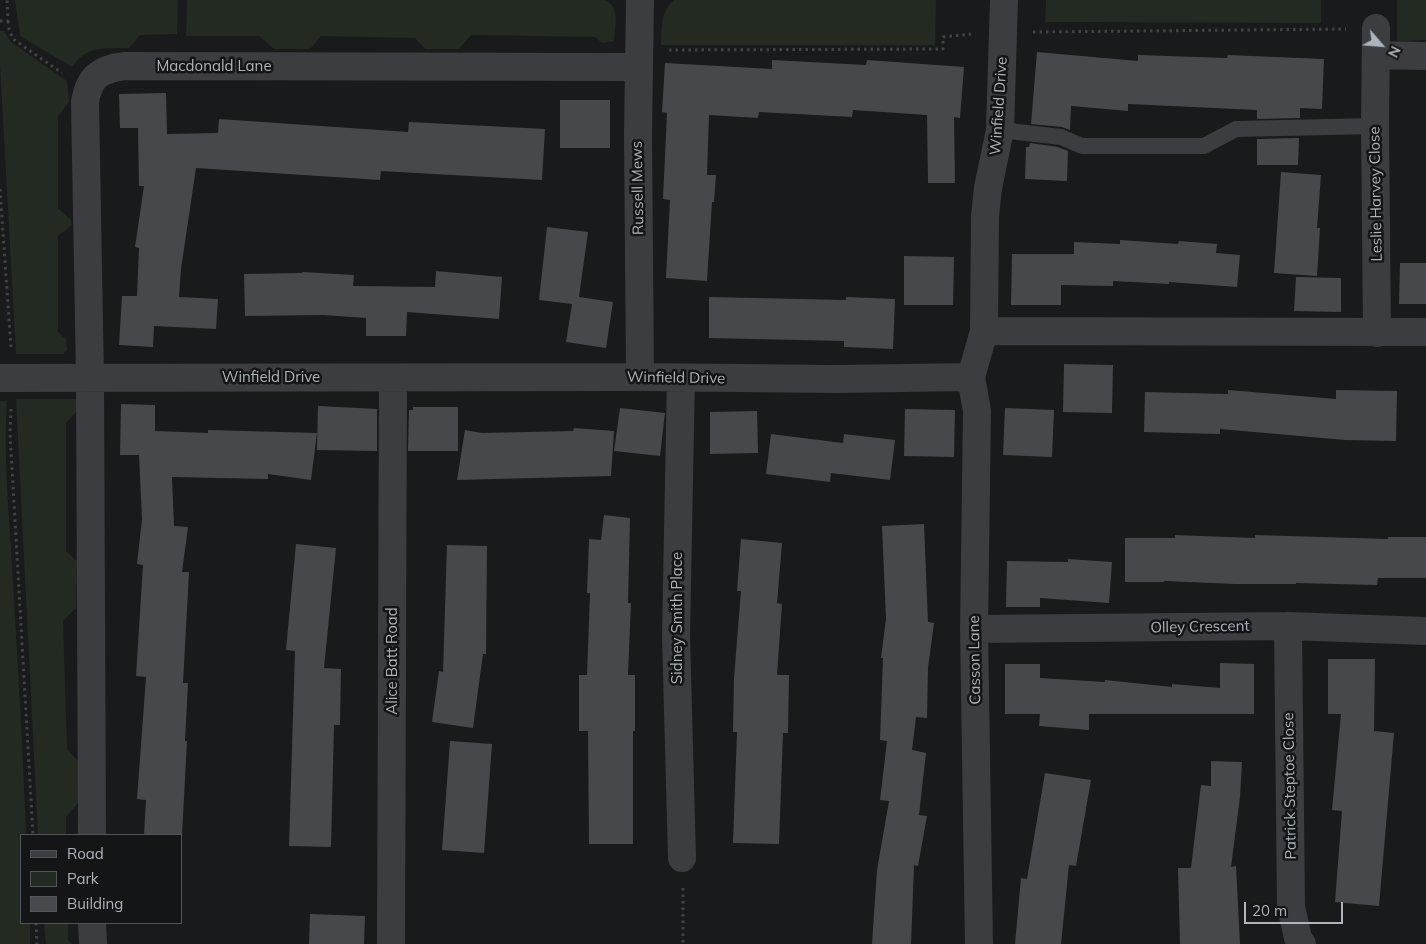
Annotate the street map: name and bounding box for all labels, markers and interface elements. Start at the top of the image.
north arrow [1356,20,1406,70]
text: N [1384,43,1405,61]
street label: Winfield Drive [987,56,1011,156]
street label: Macdonald Lane [156,57,272,75]
street label: Leslie Harvey Close [1366,126,1386,262]
street label: Russell Mews [628,141,648,235]
street label: Winfield Drive [222,368,320,386]
street label: Winfield Drive [627,368,725,388]
street label: Sidney Smith Place [668,552,686,684]
street label: Alice Batt Road [383,607,401,715]
street label: Casson Lane [965,615,985,705]
street label: Olley Crescent [1150,617,1250,637]
street label: Patrick Steptoe Close [1280,712,1300,860]
legend [20,834,182,924]
text: Road [67,844,104,863]
text: Park [67,869,99,888]
scale bar [1246,892,1345,924]
text: Building [67,894,123,913]
text: 20 m [1252,901,1287,920]

